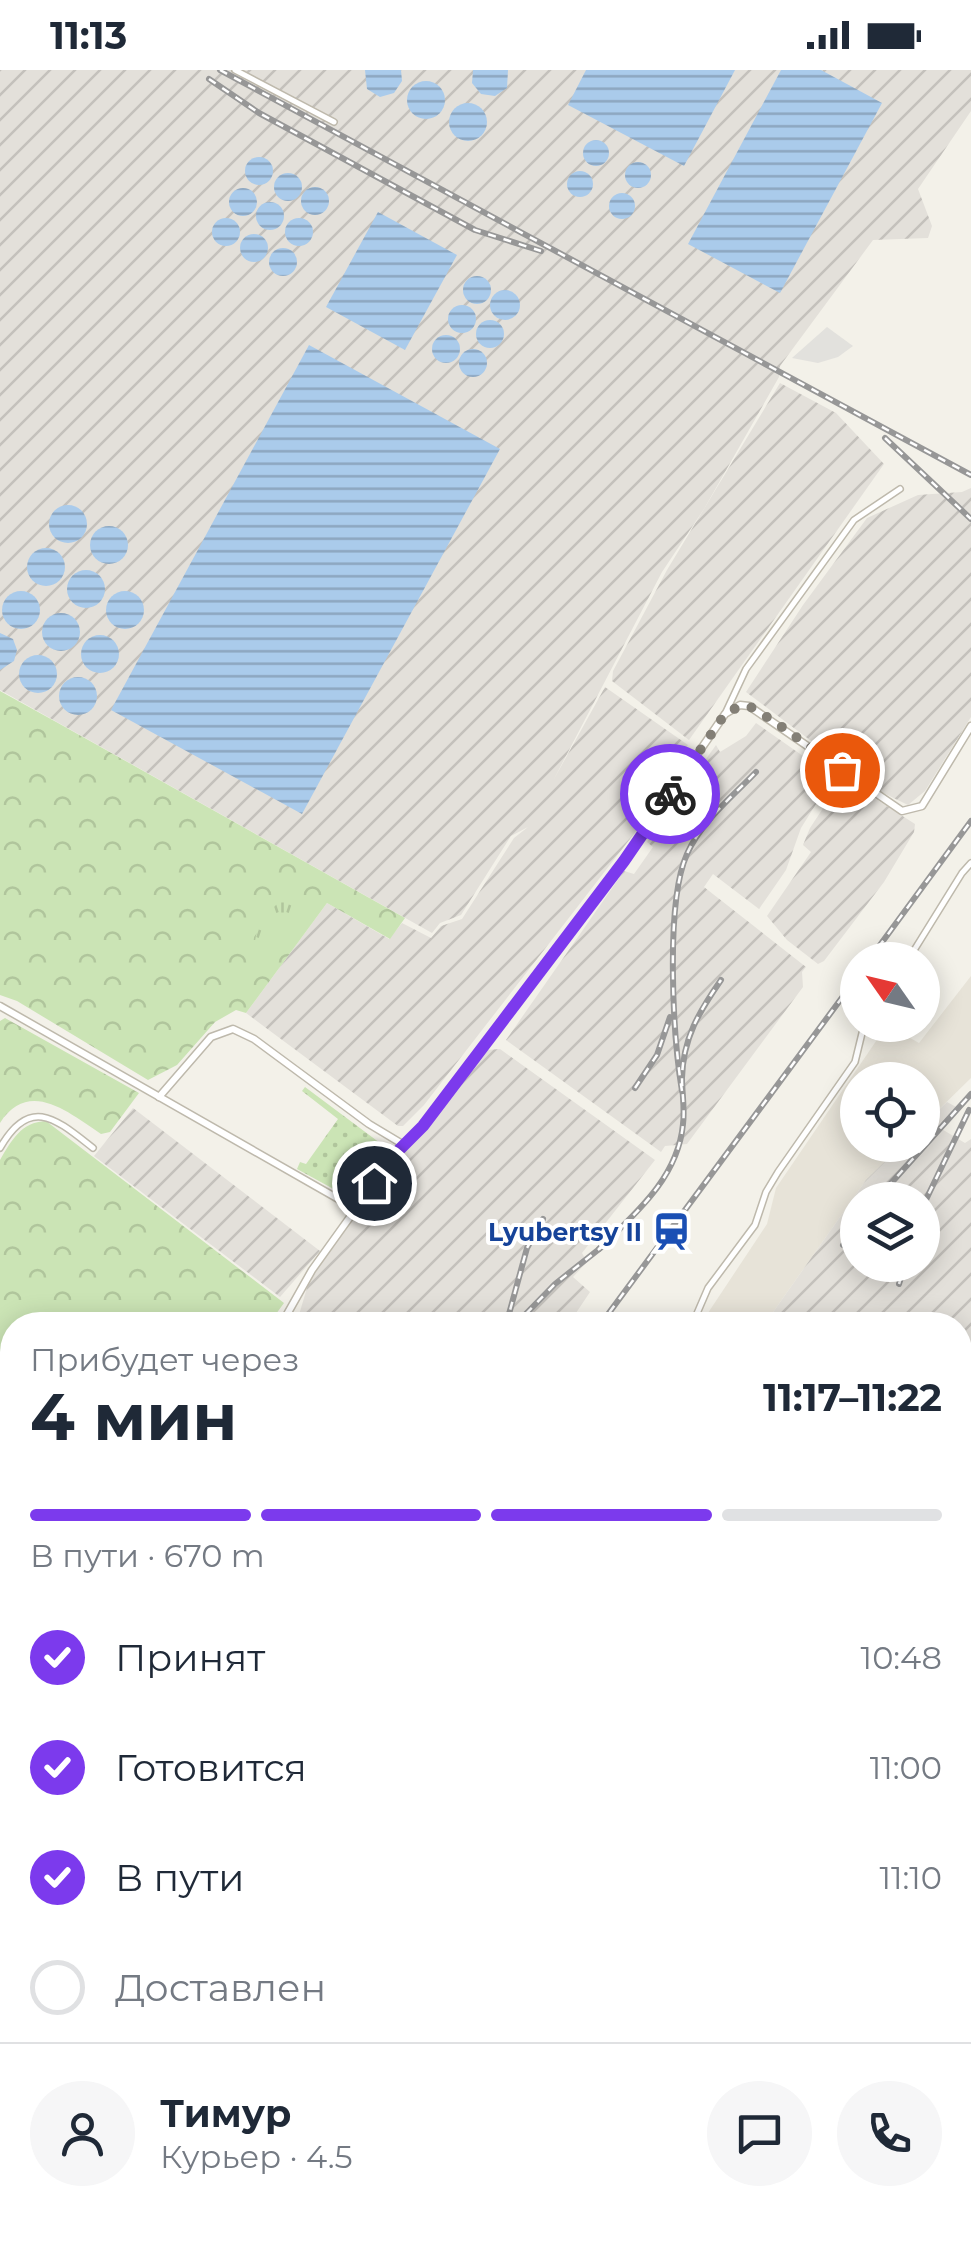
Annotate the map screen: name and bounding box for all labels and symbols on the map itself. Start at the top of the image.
pin [800,728,885,813]
courier [620,744,720,844]
north arrow [840,942,940,1042]
pin [332,1141,417,1226]
station icon: Lyubertsy II [651,1211,693,1253]
place label: Lyubertsy II [488,1217,642,1247]

